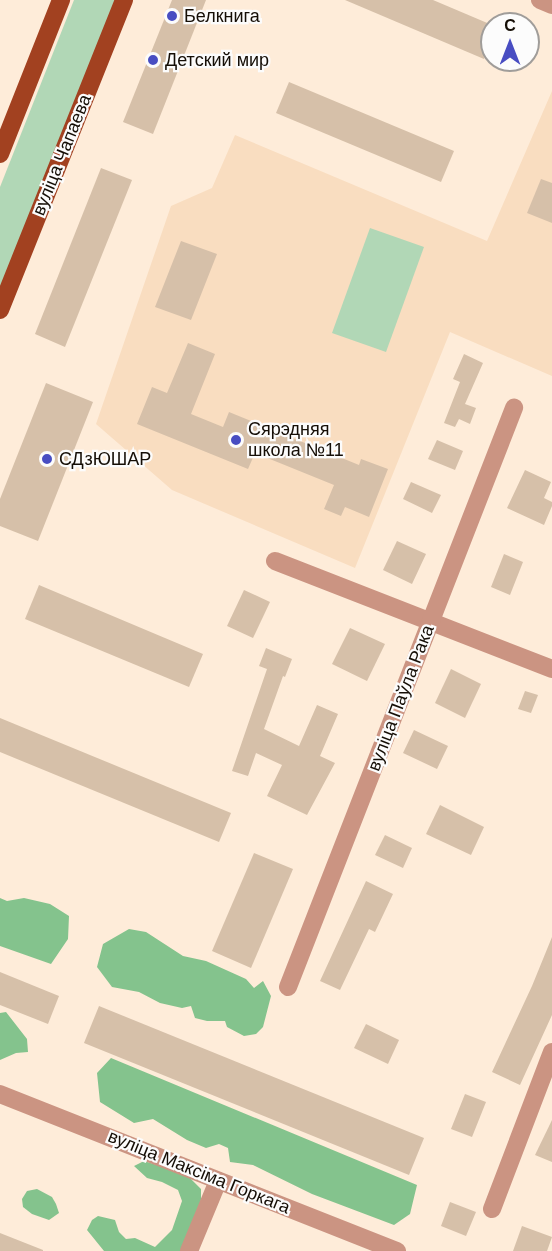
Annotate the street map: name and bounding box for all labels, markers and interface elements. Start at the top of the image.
place label: Белкнига [184,5,260,27]
marker: Белкнига [165,9,179,23]
north arrow [480,12,540,72]
text: С [504,17,516,34]
place label: Детский мир [165,49,269,71]
marker: Детский мир [146,53,160,67]
street label: вуліца Чапаева [28,91,96,219]
place label: Сярэдняя школа №11 [248,419,344,462]
marker: Сярэдняя школа №11 [229,433,243,447]
place label: СДзЮШАР [59,448,151,470]
marker: СДзЮШАР [40,452,54,466]
street label: вуліца Паўла Рака [363,622,439,774]
street label: вуліца Максіма Горкага [105,1126,293,1218]

